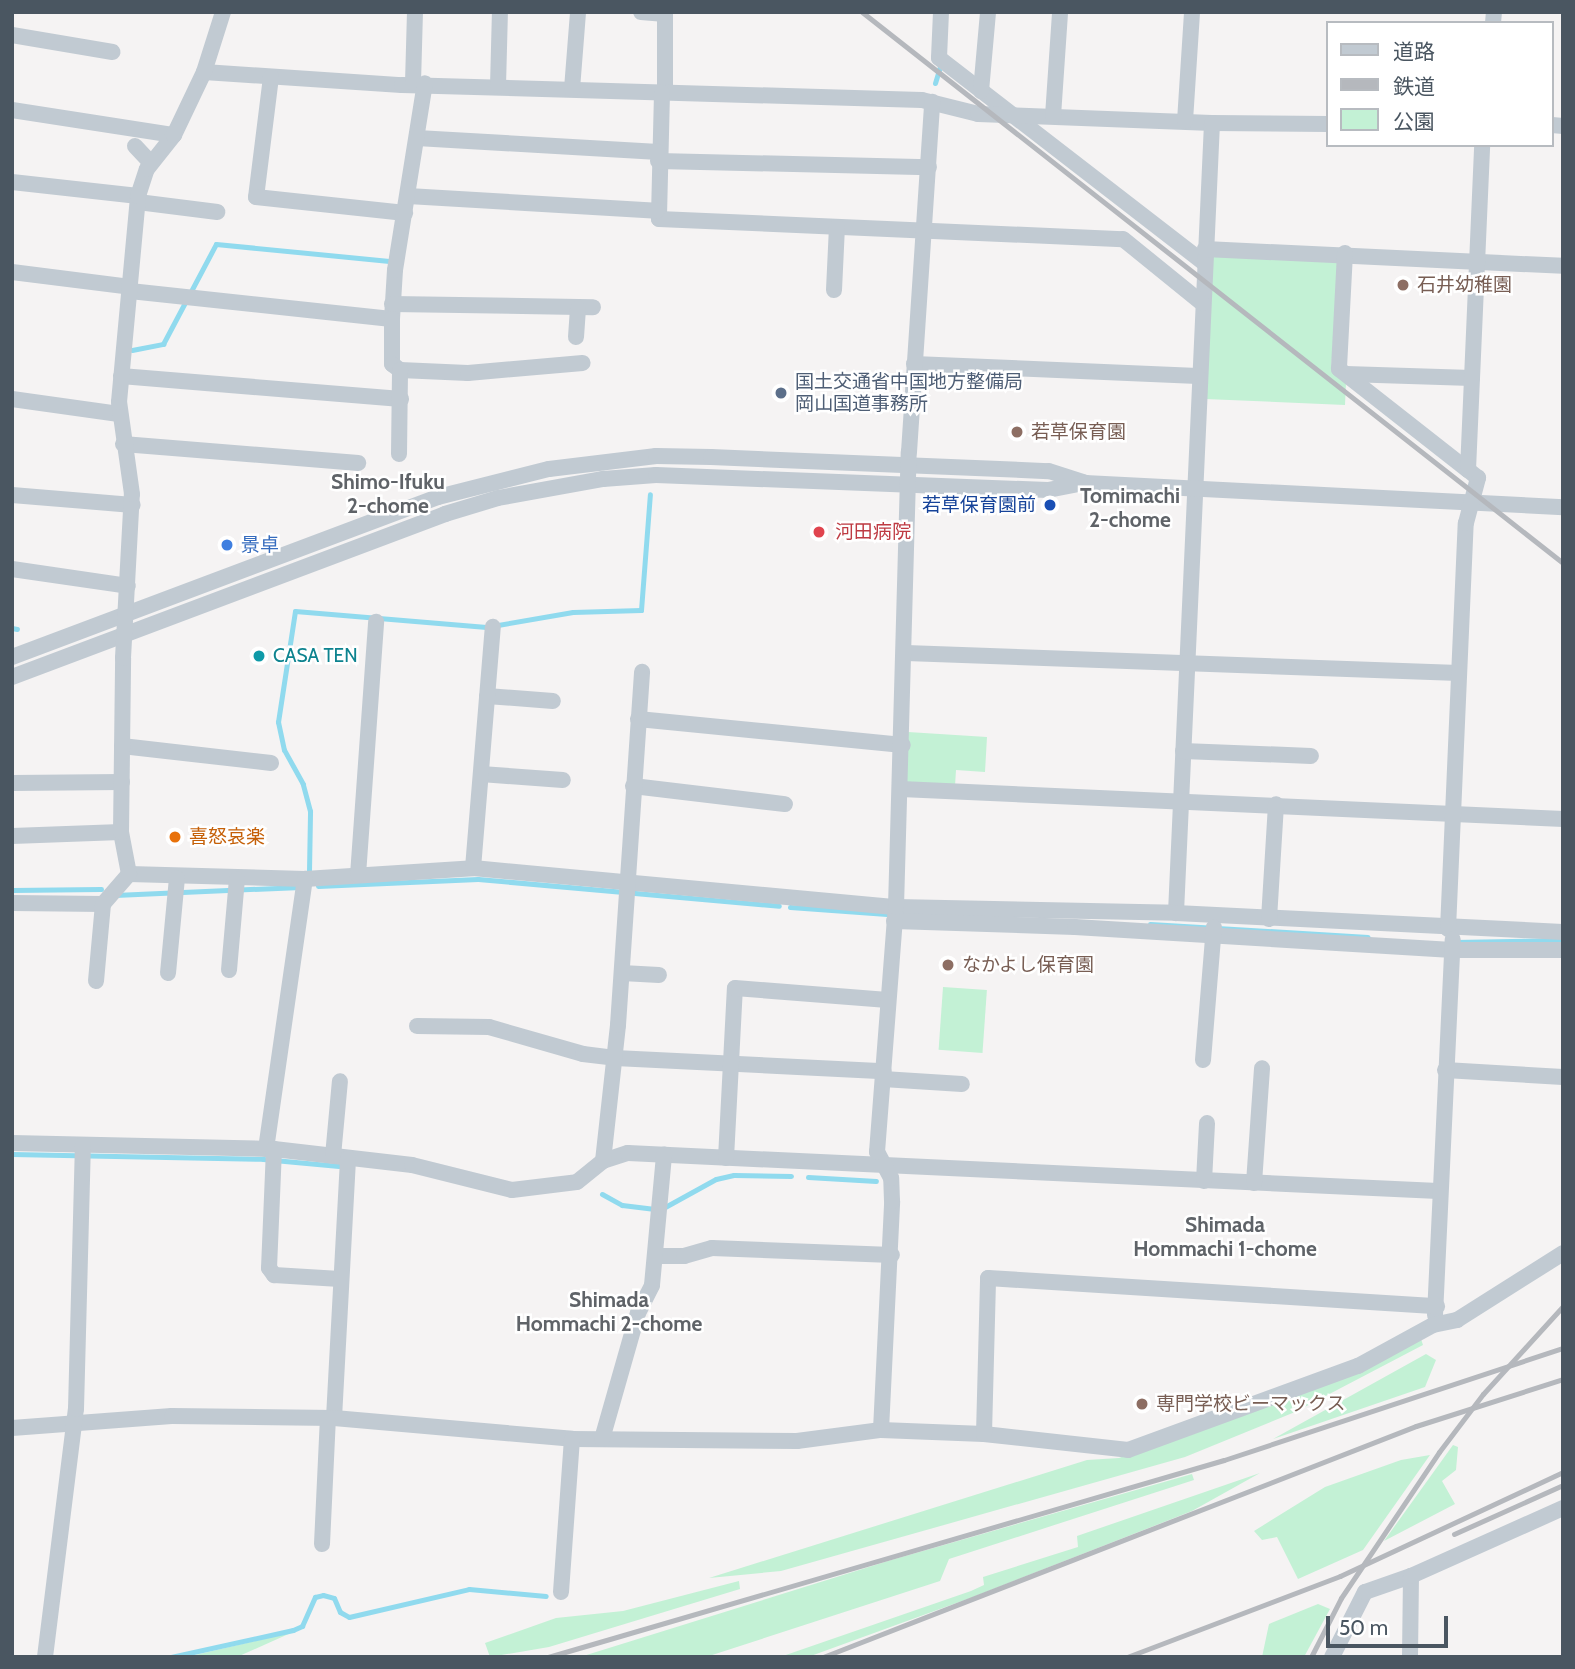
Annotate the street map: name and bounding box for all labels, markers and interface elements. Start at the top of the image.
legend [1326,21,1554,147]
text: 道路 [1393,39,1435,64]
text: 鉄道 [1393,74,1435,99]
text: 公園 [1393,109,1435,134]
place label: 石井幼稚園 [1417,274,1512,296]
marker: 石井幼稚園 [1395,277,1411,293]
place label: 国土交通省中国地方整備局 岡山国道事務所 [795,371,1023,415]
marker: 国土交通省中国地方整備局 岡山国道事務所 [773,385,789,401]
place label: 若草保育園 [1031,421,1126,443]
marker: 若草保育園 [1009,424,1025,440]
district label: Shimo-Ifuku 2-chome [331,469,445,519]
district label: Tomimachi 2-chome [1080,483,1180,533]
place label: 若草保育園前 [922,494,1036,516]
marker: 若草保育園前 [1042,497,1058,513]
place label: 河田病院 [835,521,911,543]
marker: 河田病院 [809,522,829,542]
place label: 景卓 [241,534,279,556]
marker: 景卓 [219,537,235,553]
place label: CASA TEN [273,645,358,667]
marker: CASA TEN [251,648,267,664]
place label: 喜怒哀楽 [189,826,265,848]
marker: 喜怒哀楽 [167,829,183,845]
place label: なかよし保育園 [962,954,1095,976]
marker: なかよし保育園 [940,957,956,973]
district label: Shimada Hommachi 1-chome [1133,1212,1317,1262]
district label: Shimada Hommachi 2-chome [516,1287,702,1337]
place label: 専門学校ビーマックス [1156,1393,1346,1415]
marker: 専門学校ビーマックス [1134,1396,1150,1412]
scale bar [1330,1602,1452,1646]
text: 50 m [1339,1615,1388,1640]

